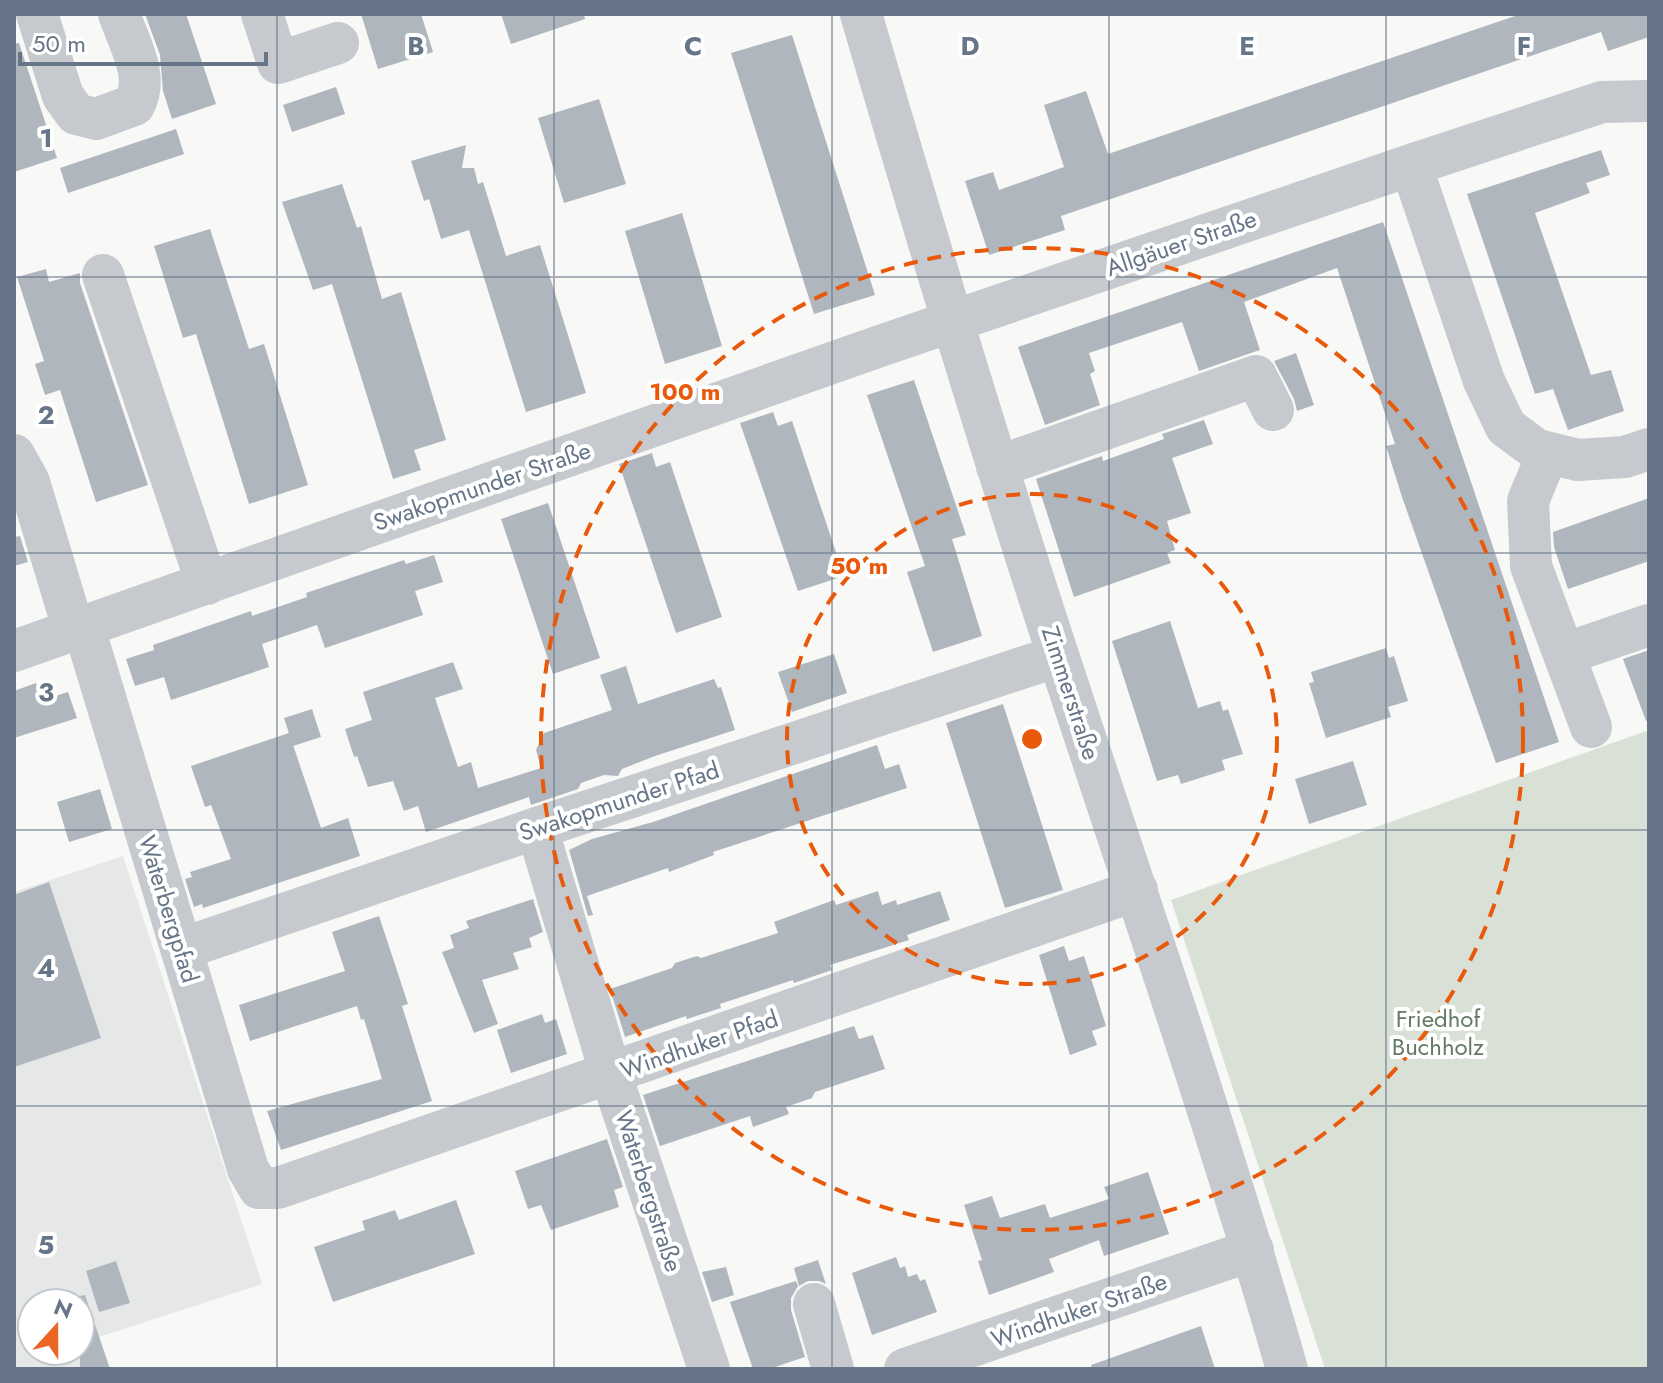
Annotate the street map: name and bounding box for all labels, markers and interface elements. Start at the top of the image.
scale bar [20,16,266,66]
text: 50 m [32,26,86,61]
text: B [407,27,425,65]
text: C [684,27,702,65]
text: D [960,27,980,65]
text: E [1239,27,1255,65]
text: F [1517,27,1531,65]
text: 1 [39,119,53,157]
street label: Allgäuer Straße [1101,201,1261,285]
text: 100 m [650,374,720,409]
text: 2 [37,396,55,434]
street label: Swakopmunder Straße [369,432,595,540]
text: 50 m [830,548,888,583]
street label: Zimmerstraße [1033,622,1109,764]
text: 3 [38,673,54,711]
centre of rings [1018,725,1046,753]
street label: Swakopmunder Pfad [514,752,724,850]
street label: Waterbergpfad [130,831,208,987]
text: 4 [37,949,55,987]
street label: Windhuker Pfad [615,1001,783,1087]
park label: Friedhof Buchholz [1392,1001,1484,1064]
street label: Waterbergstraße [606,1106,692,1276]
text: 5 [38,1226,54,1264]
street label: Windhuker Straße [986,1263,1172,1357]
north arrow [16,1287,96,1367]
text: N [49,1290,77,1326]

